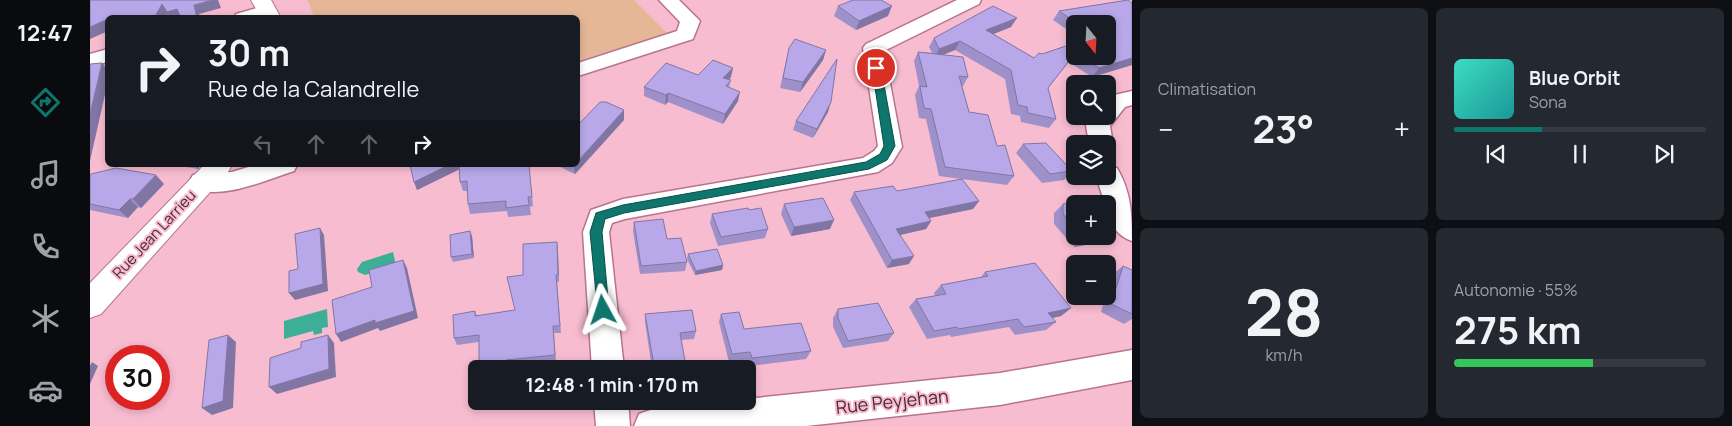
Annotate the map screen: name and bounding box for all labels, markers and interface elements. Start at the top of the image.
north arrow [1066,15,1116,65]
map controls [1066,15,1116,305]
text: 12:47 [17,18,73,48]
text: 30 m [208,29,290,77]
icon: right [125,35,190,100]
pin [855,47,897,89]
icon: arrive [862,54,890,82]
text: Blue Orbit [1529,65,1621,91]
text: Rue de la Calandrelle [208,74,419,104]
button: search [1066,75,1116,125]
text: Climatisation [1158,78,1256,100]
icon: directions [28,85,63,120]
text: Sona [1529,91,1567,113]
text: 23° [1253,102,1314,154]
text: − [1158,110,1173,148]
text: + [1394,110,1410,148]
icon: left [249,130,277,158]
icon: ahead [302,130,330,158]
icon: ahead [355,130,383,158]
icon: right [408,130,436,158]
button: layers [1066,135,1116,185]
icon: previous [1482,140,1510,168]
icon: pause [1566,140,1594,168]
icon: next [1650,140,1678,168]
icon: music [28,157,63,192]
street label: Rue Jean Larrieu [107,185,201,283]
button: + [1066,195,1116,245]
icon: phone [28,229,63,264]
button: − [1066,255,1116,305]
text: 28 [1245,267,1323,356]
text: Autonomie · 55% [1454,279,1578,301]
position arrow [576,283,628,335]
icon: climate [28,301,63,336]
text: 275 km [1454,303,1581,355]
text: km/h [1265,344,1303,366]
speed limit sign: 30 [105,345,170,410]
text: 12:48 · 1 min · 170 m [526,372,698,398]
icon: car [28,373,63,408]
street label: Rue Peyjehan [834,383,950,419]

